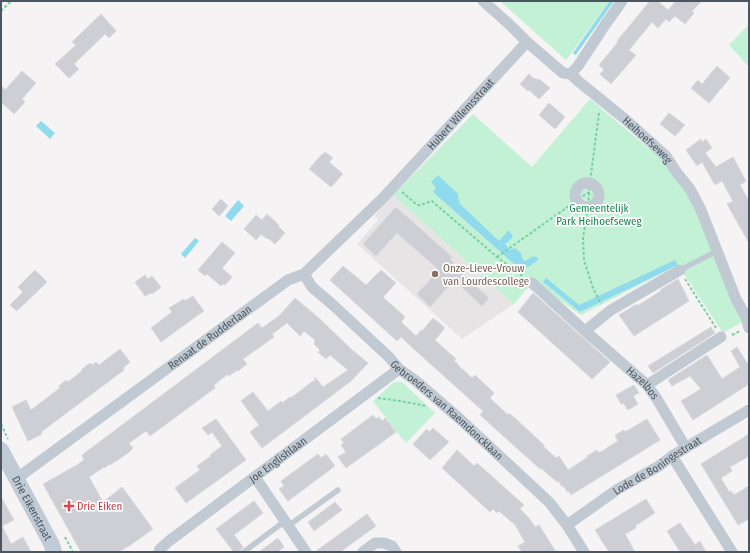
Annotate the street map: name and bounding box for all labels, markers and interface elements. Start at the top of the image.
street label: Hubert Wilemsstraat [425,76,497,153]
street label: Heihoefseweg [620,114,675,167]
park label: Gemeentelijk Park Heihoefseweg [556,202,642,228]
place label: Onze-Lieve-Vrouw van Lourdescollege [443,262,529,288]
marker: Onze-Lieve-Vrouw van Lourdescollege [430,269,440,279]
street label: Renaat de Rudderlaan [166,303,254,373]
street label: Gebroeders van Raemdoncklaan [387,358,506,463]
street label: Hazelbos [624,364,661,402]
street label: Joe Englishlaan [247,434,309,486]
street label: Lode de Boningestraat [610,434,704,498]
street label: Drie Eikenstraat [9,474,55,543]
place label: Drie Eiken [77,500,122,513]
marker: Drie Eiken [64,501,74,511]

